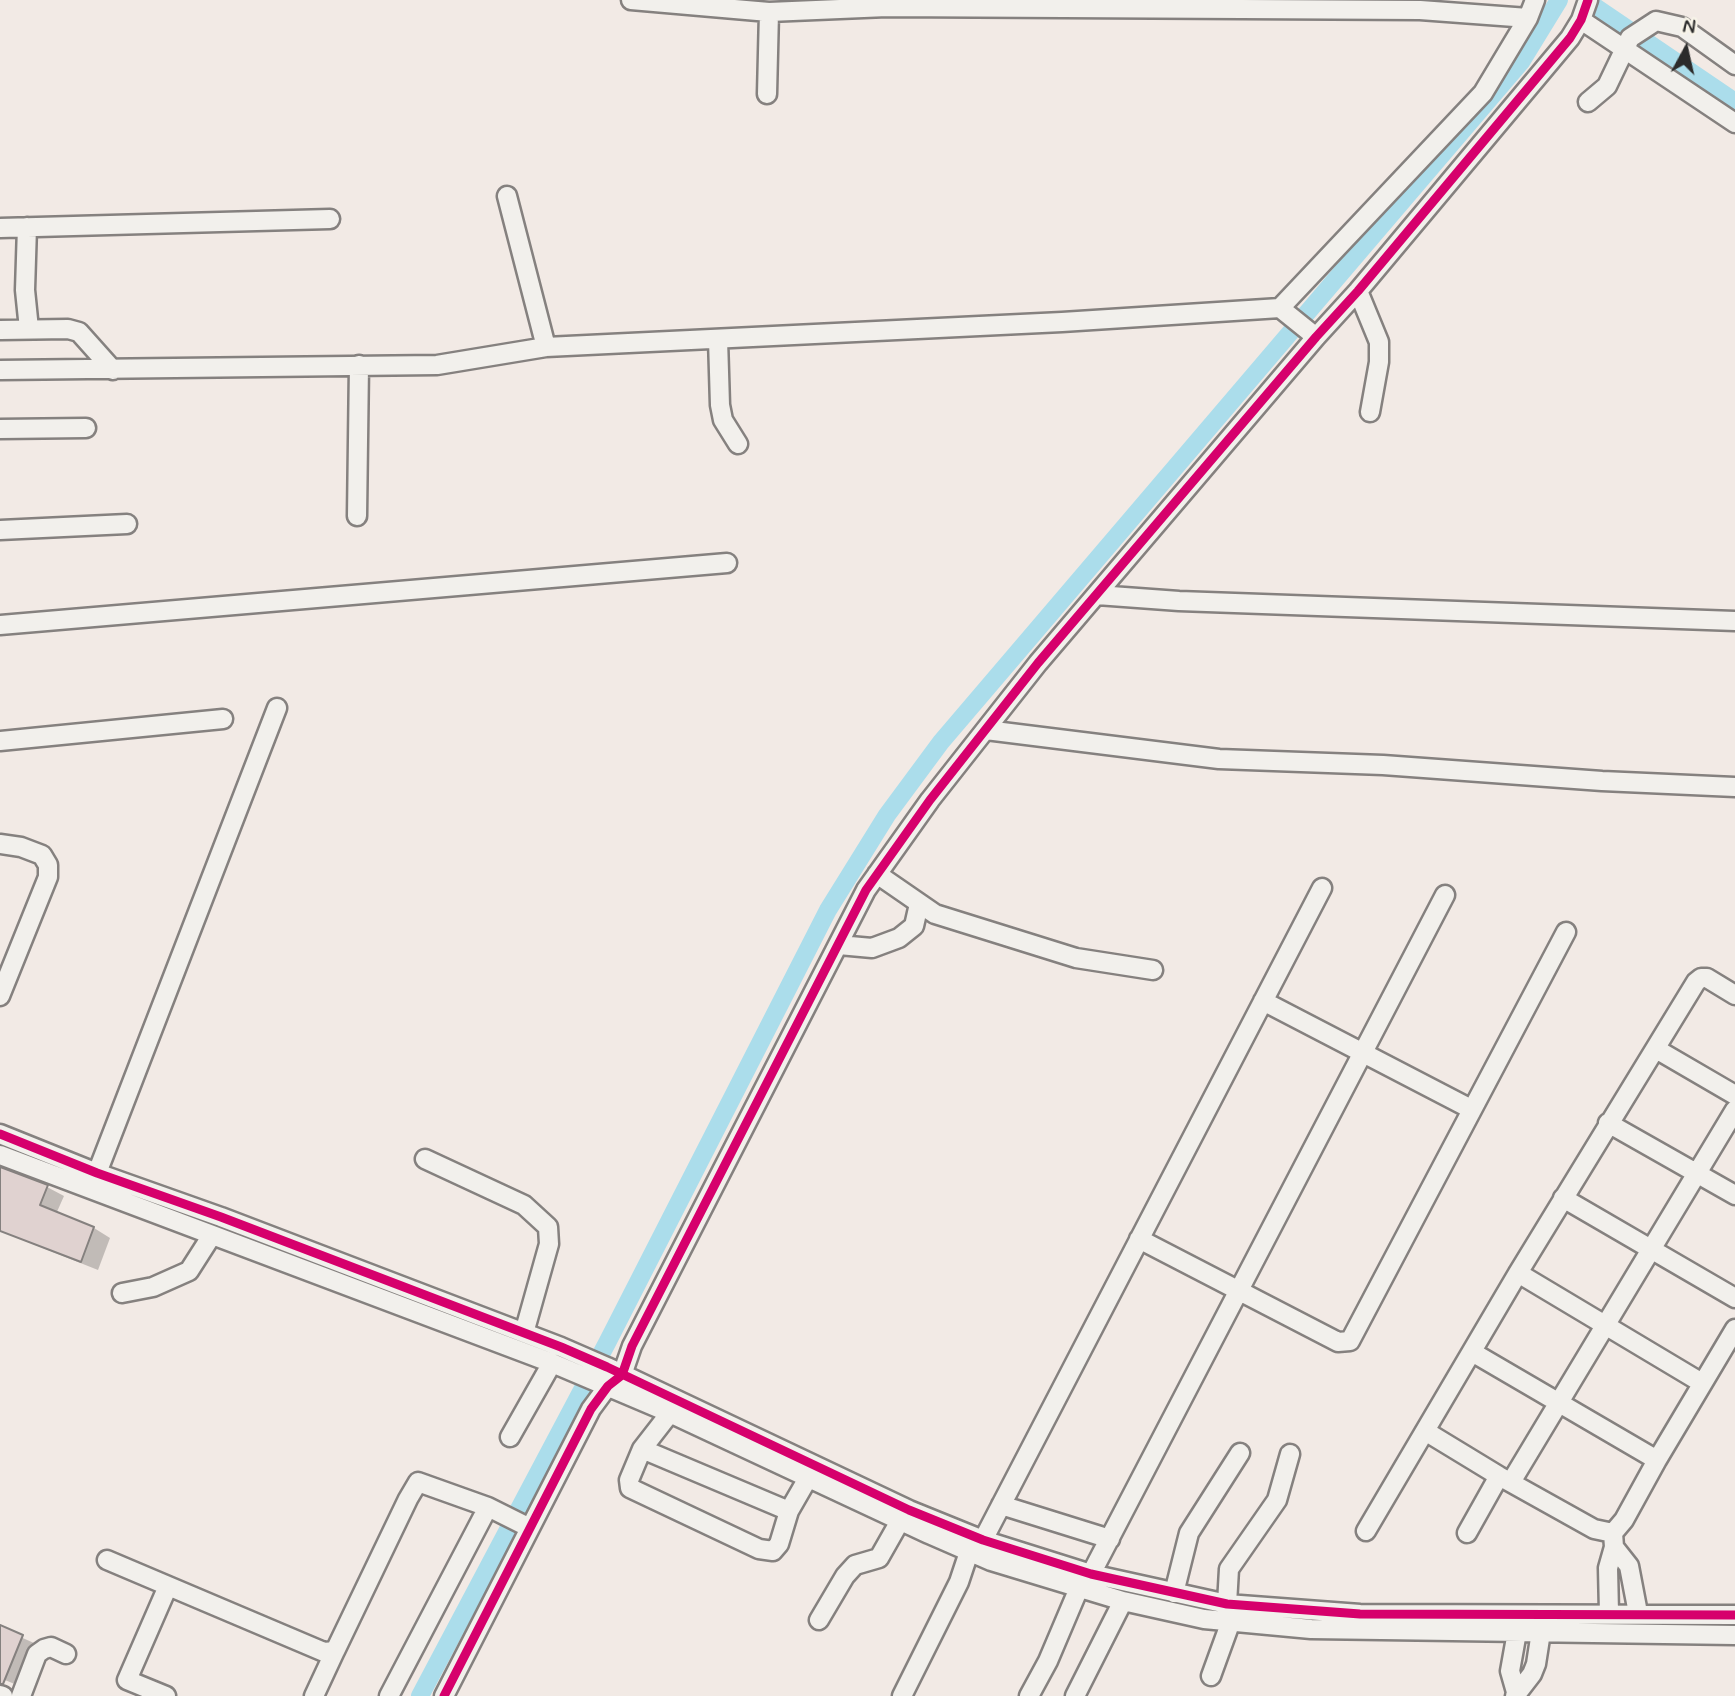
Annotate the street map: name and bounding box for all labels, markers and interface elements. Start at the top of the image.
north arrow [1651,14,1721,84]
text: N [1681,14,1697,41]

